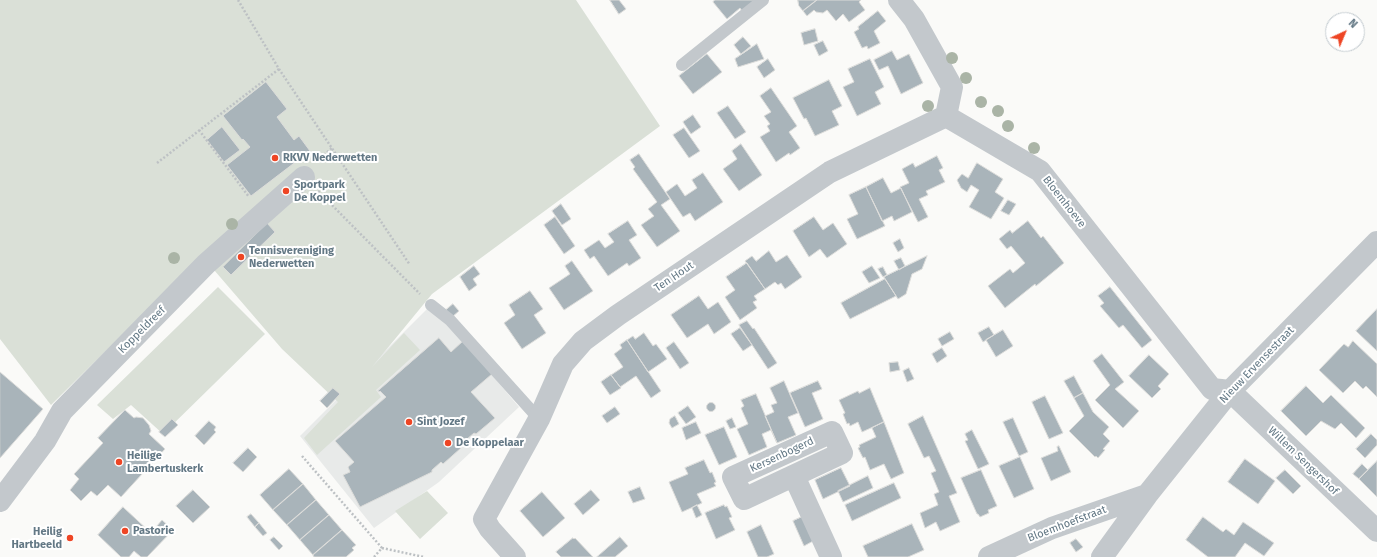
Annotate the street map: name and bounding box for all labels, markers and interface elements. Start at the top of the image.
north arrow [1325,12,1365,52]
text: N [1346,17,1360,31]
place label: RKVV Nederwetten [283,151,377,165]
marker: RKVV Nederwetten [270,153,280,163]
street label: Bloemhoeve [1040,174,1088,230]
place label: Sportpark De Koppel [294,178,346,204]
marker: Sportpark De Koppel [281,186,291,196]
place label: Tennisvereniging Nederwetten [249,244,334,270]
marker: Tennisvereniging Nederwetten [236,252,246,262]
street label: Ten Hout [652,259,696,295]
street label: Koppeldreef [116,304,168,356]
street label: Nieuw Ervensestraat [1217,324,1297,406]
place label: Sint Jozef [417,415,464,429]
marker: Sint Jozef [404,417,414,427]
street label: Willem Sengershof [1265,424,1341,498]
street label: Kersenbogerd [748,434,816,476]
place label: De Koppelaar [456,436,524,450]
marker: De Koppelaar [443,438,453,448]
place label: Heilige Lambertuskerk [127,449,203,475]
marker: Heilige Lambertuskerk [114,457,124,467]
street label: Bloemhoefstraat [1026,503,1108,545]
place label: Pastorie [133,524,174,538]
place label: Heilig Hartbeeld [11,525,62,551]
marker: Pastorie [120,526,130,536]
marker: Heilig Hartbeeld [65,533,75,543]

